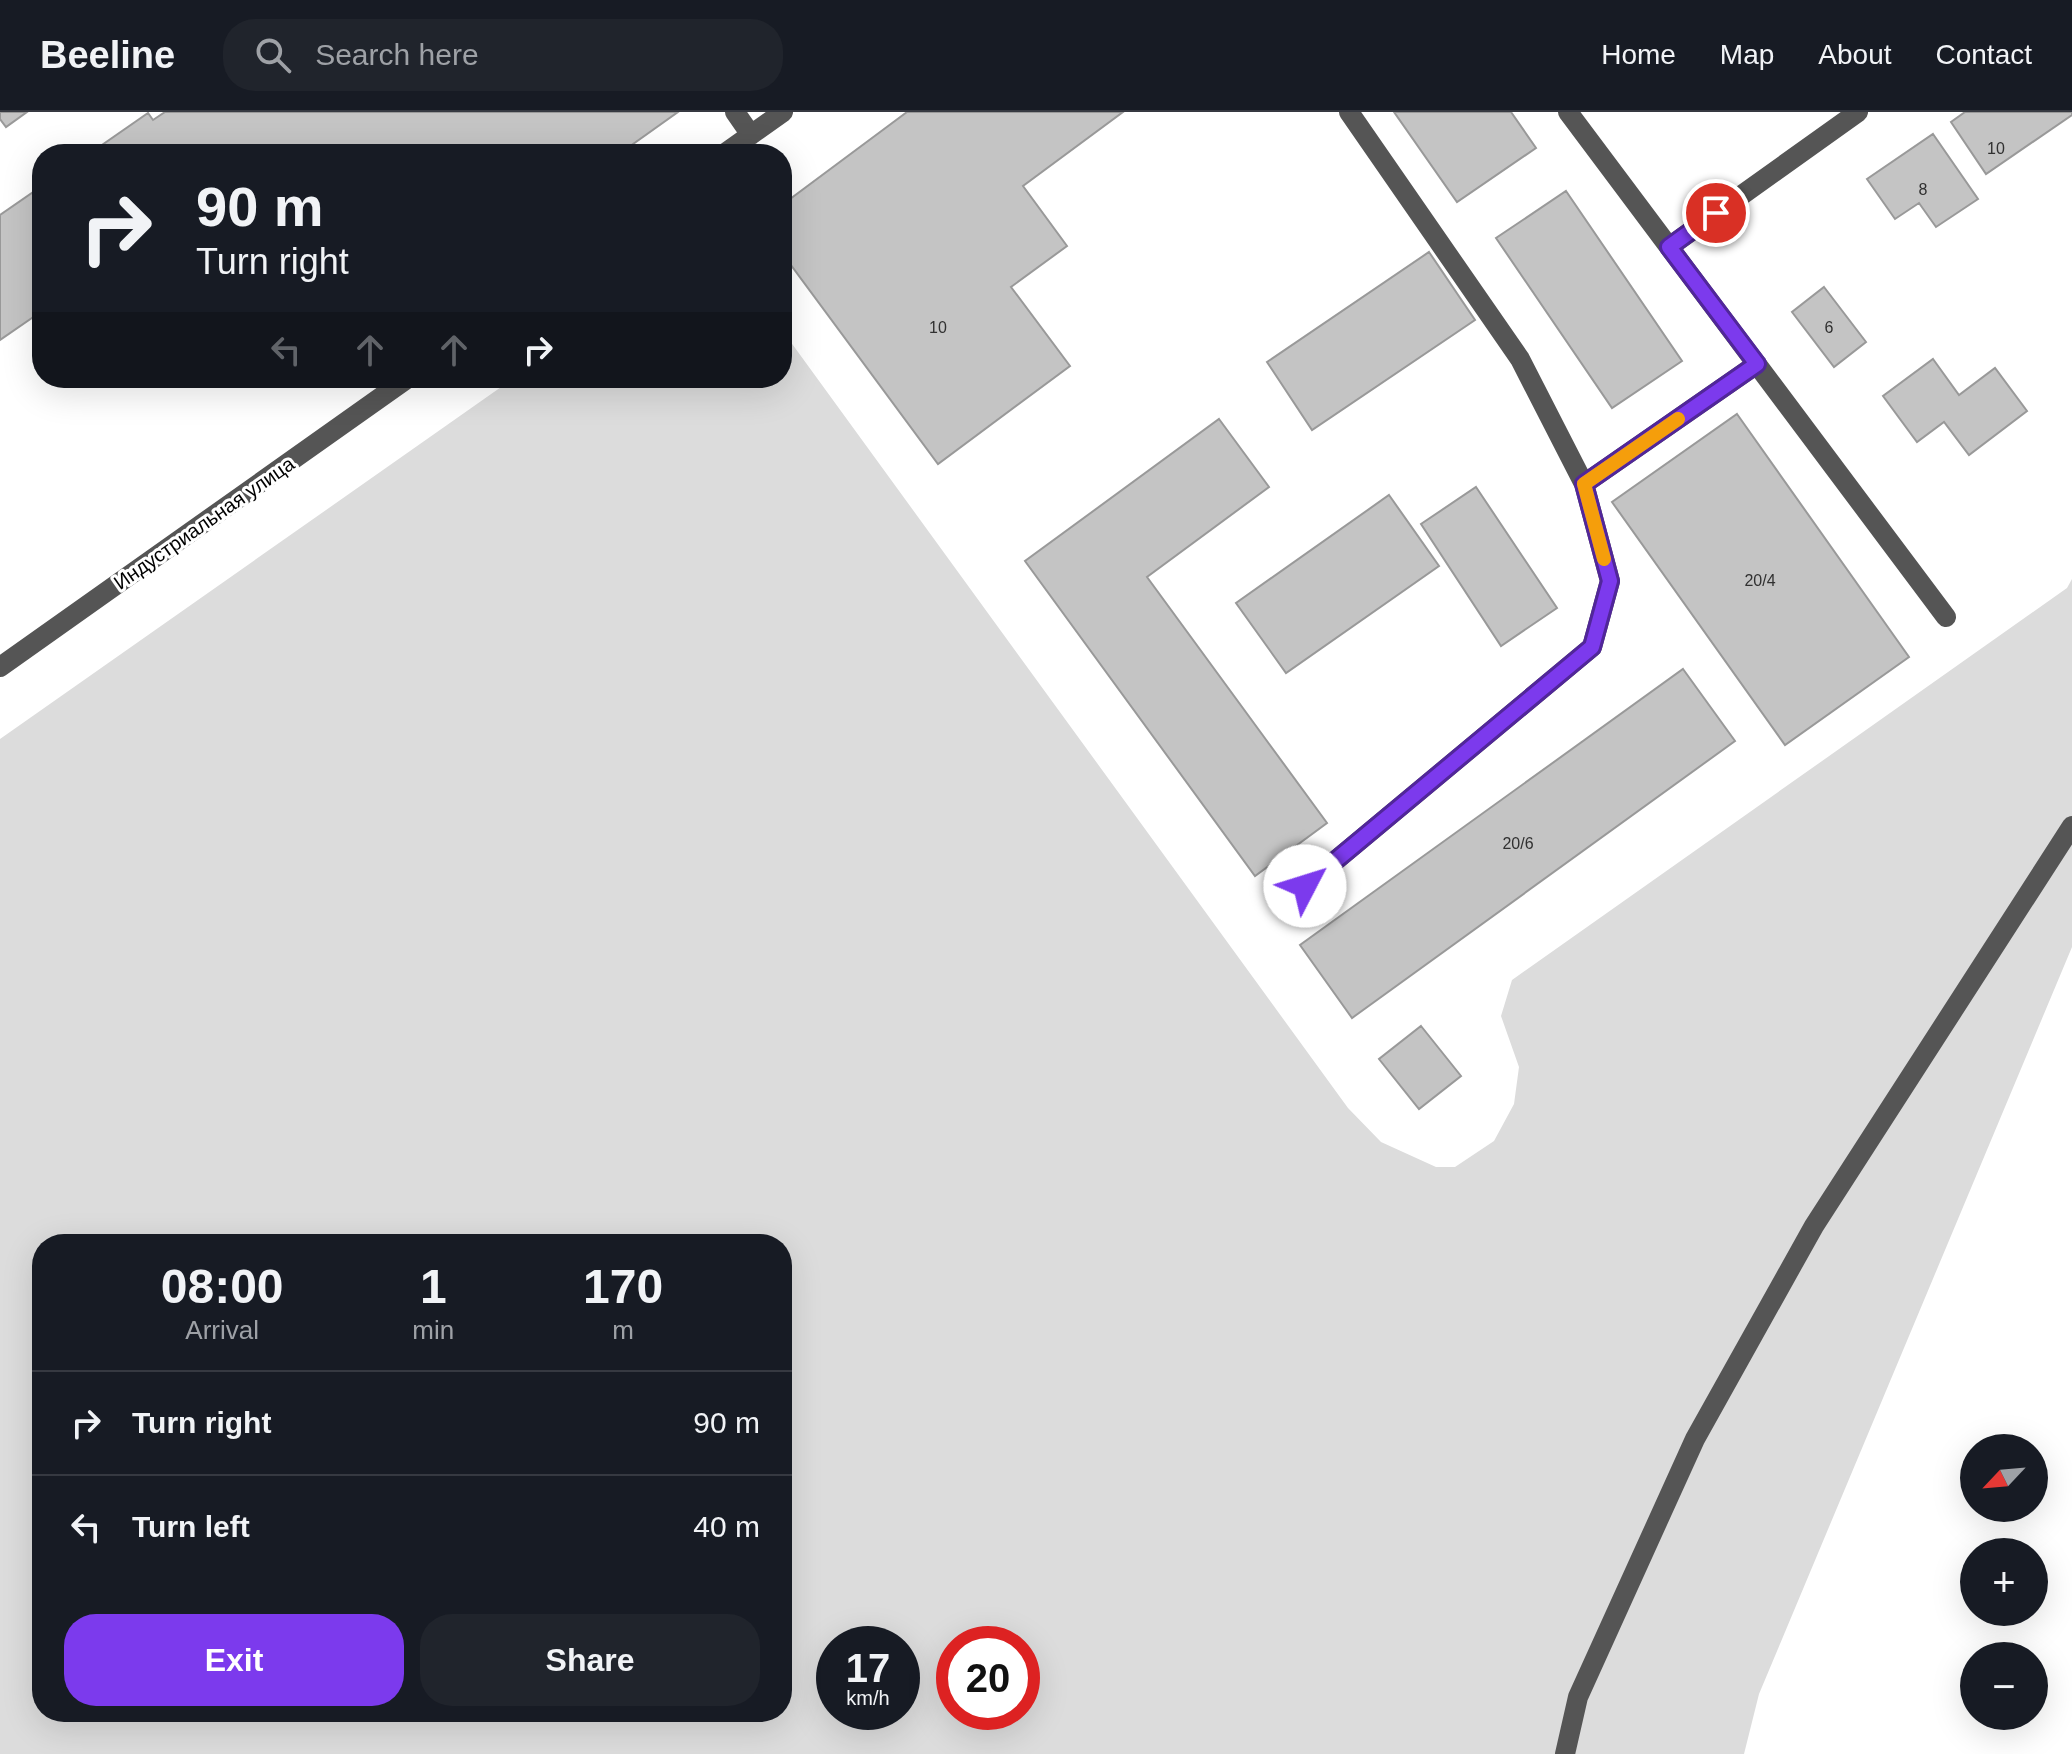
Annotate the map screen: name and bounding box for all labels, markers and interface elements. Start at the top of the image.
search box [223,19,783,91]
icon: search [251,33,295,77]
text: Beeline [40,34,175,76]
text: Search here [315,38,479,71]
text: Home [1601,39,1676,70]
text: Map [1720,39,1774,70]
text: About [1818,39,1892,70]
text: Contact [1936,39,2032,70]
house number: 10 [1987,140,2005,157]
text: 90 m [196,175,324,238]
icon: right [64,176,168,280]
pin [1682,179,1750,247]
house number: 8 [1919,181,1928,198]
icon: arrive [1694,191,1738,235]
text: Turn right [196,241,349,282]
house number: 10 [929,319,947,336]
house number: 6 [1825,319,1834,336]
icon: left [264,328,308,372]
icon: ahead [348,328,392,372]
icon: ahead [432,328,476,372]
icon: right [516,328,560,372]
street label: Индустриальная улица [110,452,299,594]
house number: 20/4 [1744,572,1776,589]
house number: 20/6 [1502,835,1534,852]
position arrow [1263,844,1347,928]
text: 08:00 [161,1260,284,1313]
text: 1 [420,1260,447,1313]
text: 170 [583,1260,663,1313]
text: Arrival [185,1315,259,1345]
text: min [412,1315,454,1345]
text: m [612,1315,634,1345]
icon: right [64,1401,108,1445]
text: Turn right [132,1406,271,1439]
text: 90 m [693,1406,760,1439]
north arrow [1960,1434,2048,1522]
map controls [1960,1434,2048,1730]
icon: left [64,1505,108,1549]
text: Turn left [132,1510,250,1543]
text: 40 m [693,1510,760,1543]
button: + [1960,1538,2048,1626]
button: Exit [64,1614,404,1706]
button: Share [420,1614,760,1706]
speed limit sign: 20 [936,1626,1040,1730]
button: − [1960,1642,2048,1730]
text: 17 [846,1646,890,1690]
text: km/h [846,1687,890,1709]

